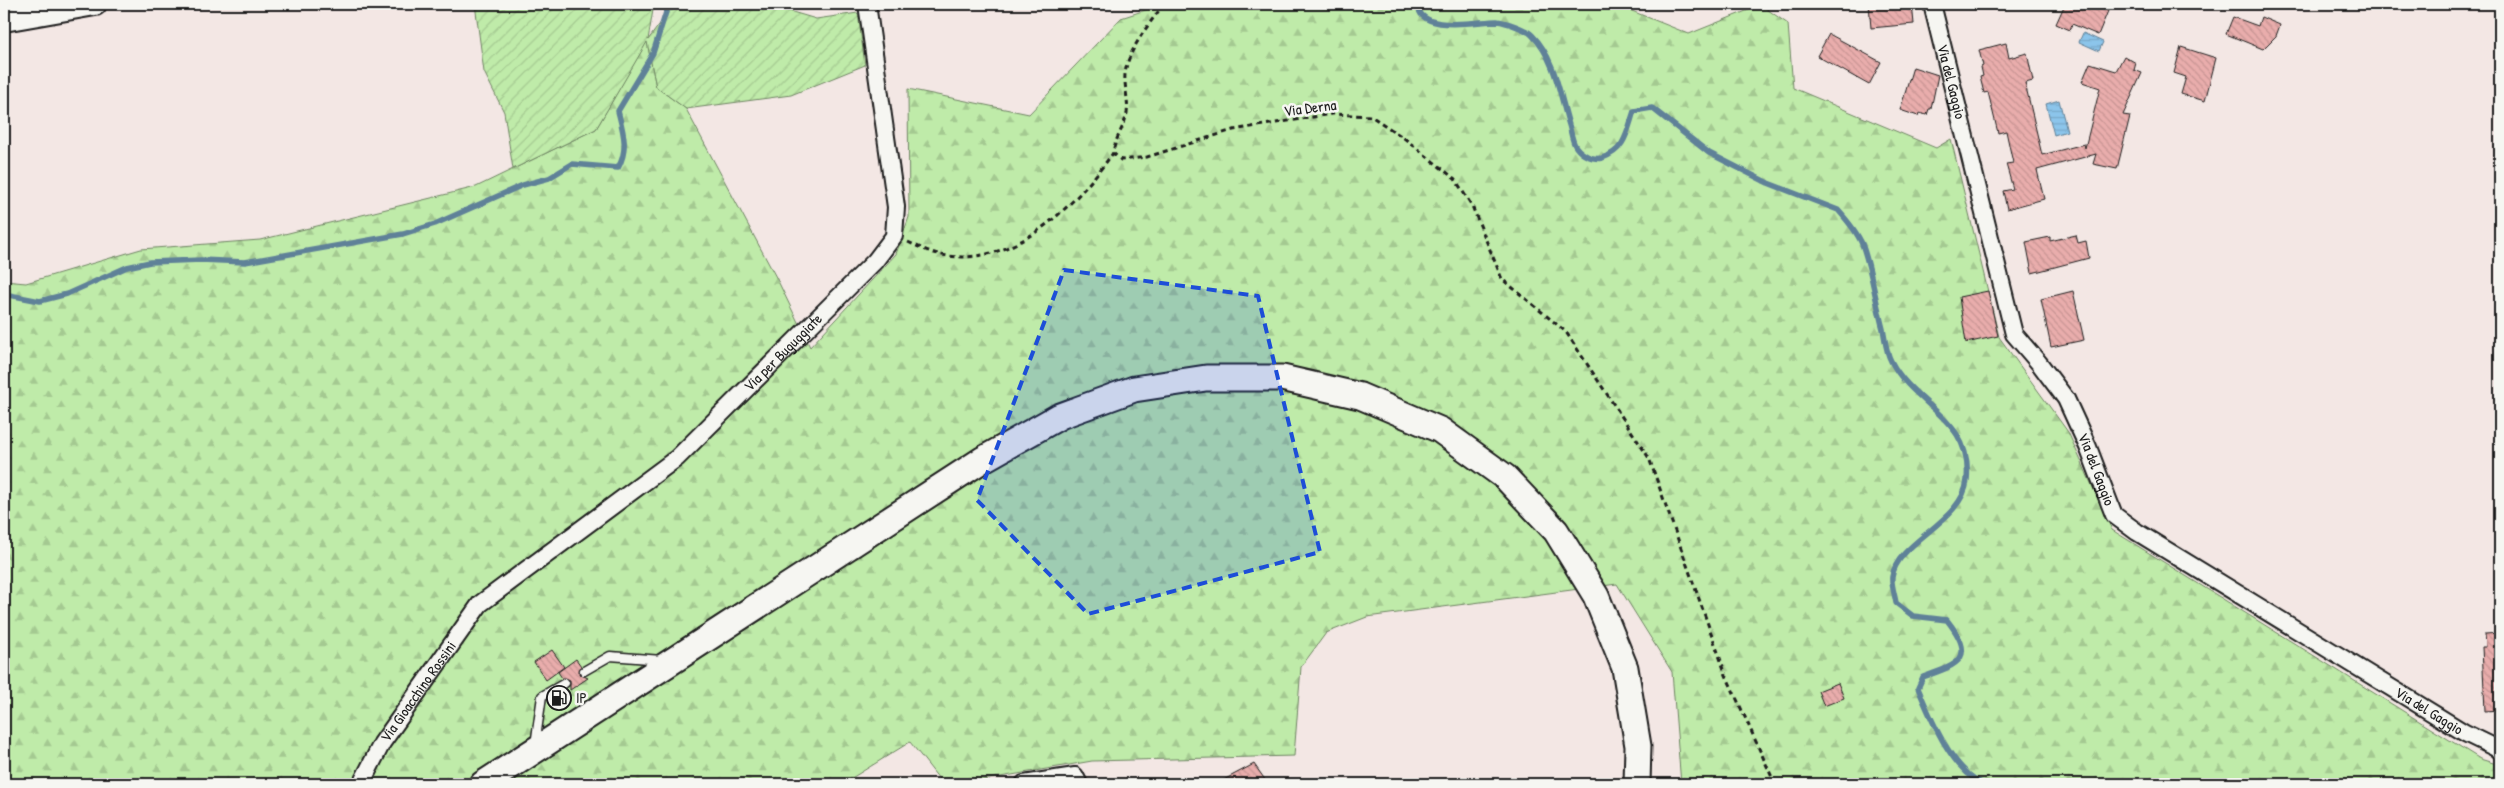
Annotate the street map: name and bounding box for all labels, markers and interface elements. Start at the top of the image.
street label: Via del Gaggio [1932,42,1971,121]
street label: Via Derna [1283,94,1337,121]
street label: Via per Buguggiate [739,308,827,396]
street label: Via del Gaggio [2073,429,2120,509]
street label: Via Gioacchino Rossini [375,636,461,746]
street label: Via del Gaggio [2391,682,2467,739]
fuel station icon: IP [546,685,572,711]
place label: IP [576,687,587,708]

